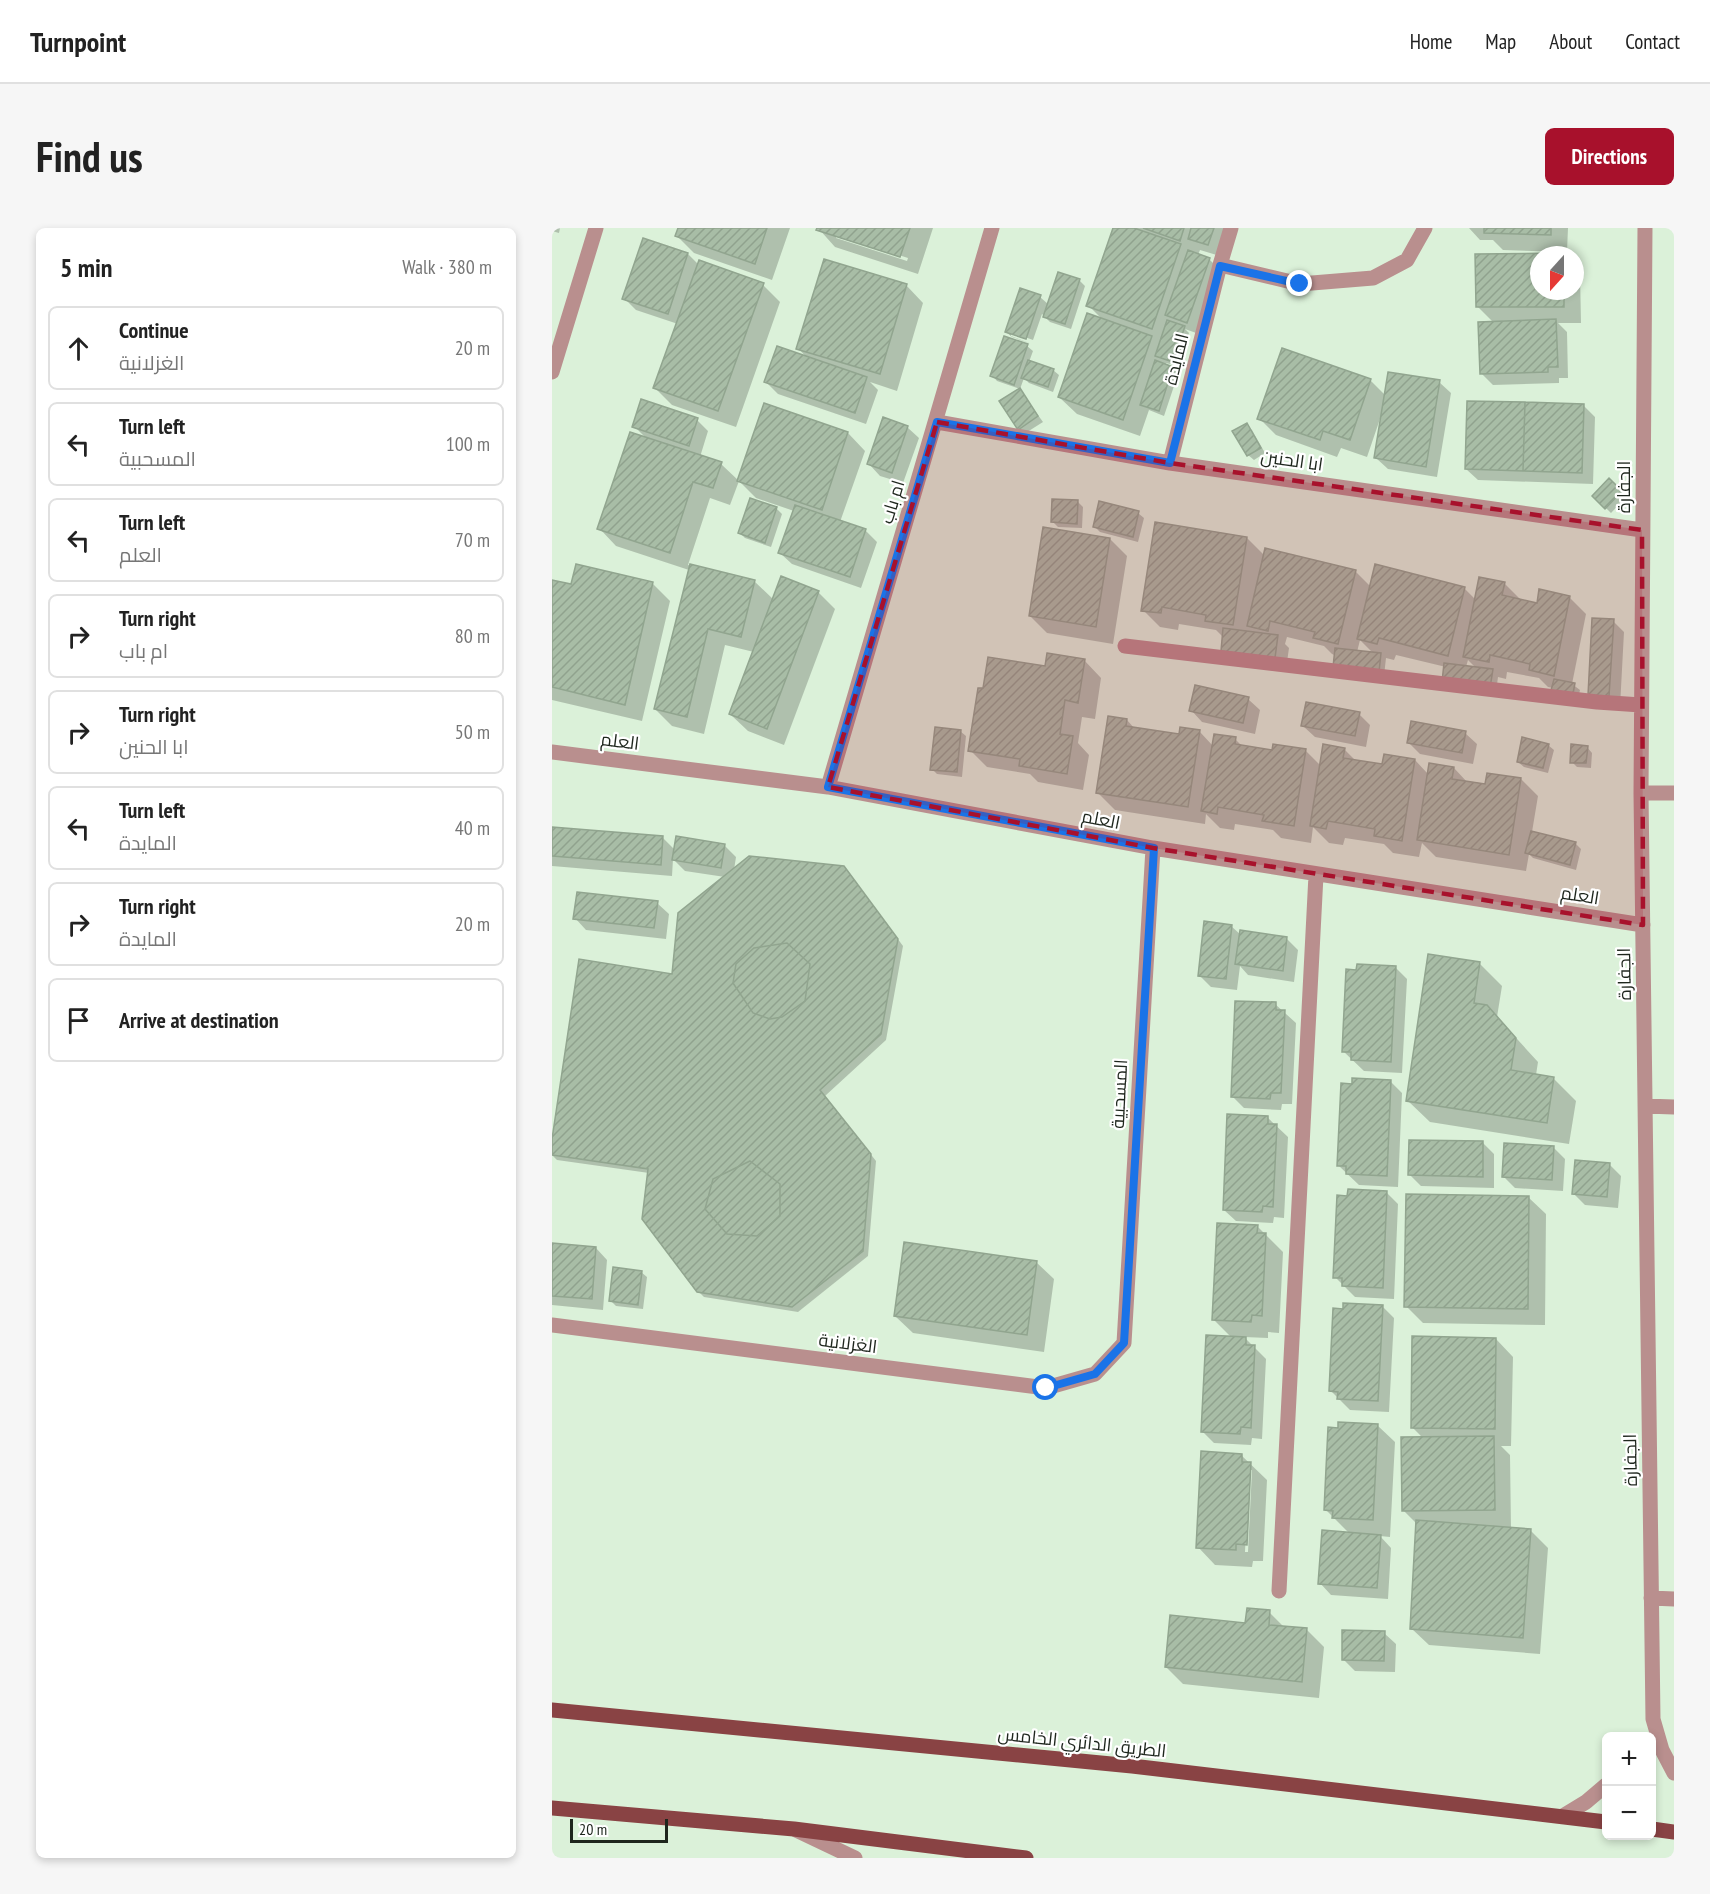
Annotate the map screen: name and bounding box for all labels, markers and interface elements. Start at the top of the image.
text: Turnpoint [30,23,126,60]
text: Home [1410,28,1452,55]
text: Map [1485,28,1516,55]
text: About [1549,28,1592,55]
text: Contact [1625,28,1680,55]
button: Directions [1545,128,1674,185]
text: Find us [36,129,143,184]
north arrow [1530,246,1584,300]
text: 5 min [60,251,113,284]
text: Walk · 380 m [402,254,492,280]
route end [1286,270,1312,296]
text: Continue [119,316,189,344]
street label: المايدة [1159,331,1193,387]
icon: ahead [62,332,95,365]
text: 20 m [455,335,490,361]
text: الغزلانية [119,350,184,376]
text: Turn left [119,412,185,440]
icon: left [62,428,95,461]
text: 100 m [446,431,490,457]
street label: ابا الحنين [1259,444,1325,476]
text: المسحبية [119,446,196,472]
street label: الجفارة [1612,461,1635,513]
street label: ام باب [875,477,910,527]
text: Turn left [119,508,185,536]
icon: left [62,524,95,557]
text: 70 m [455,527,490,553]
text: العلم [119,542,162,568]
text: Turn right [119,604,196,632]
icon: right [62,620,95,653]
text: 80 m [455,623,490,649]
text: ام باب [119,638,168,664]
text: Turn right [119,700,196,728]
icon: right [62,716,95,749]
text: 50 m [455,719,490,745]
street label: العلم [599,727,641,756]
text: ابا الحنين [119,734,189,760]
text: Turn left [119,796,185,824]
street label: العلم [1080,804,1122,835]
icon: left [62,812,95,845]
text: 40 m [455,815,490,841]
text: المايدة [119,830,177,856]
street label: العلم [1559,881,1601,910]
text: Turn right [119,892,196,920]
icon: right [62,908,95,941]
text: 20 m [455,911,490,937]
text: المايدة [119,926,177,952]
street label: الجفارة [1612,947,1636,1001]
icon: arrive [62,1004,95,1037]
text: Arrive at destination [119,1006,279,1034]
street label: المسحبية [1106,1059,1132,1129]
street label: الغزلانية [817,1328,879,1358]
route start [1032,1374,1058,1400]
street label: الجفارة [1618,1433,1642,1487]
street label: الطريق الدائري الخامس [996,1722,1167,1765]
map controls [1602,1732,1656,1840]
button: + [1602,1732,1656,1786]
button: − [1602,1786,1656,1840]
scale bar [570,1816,668,1844]
text: 20 m [579,1819,607,1839]

